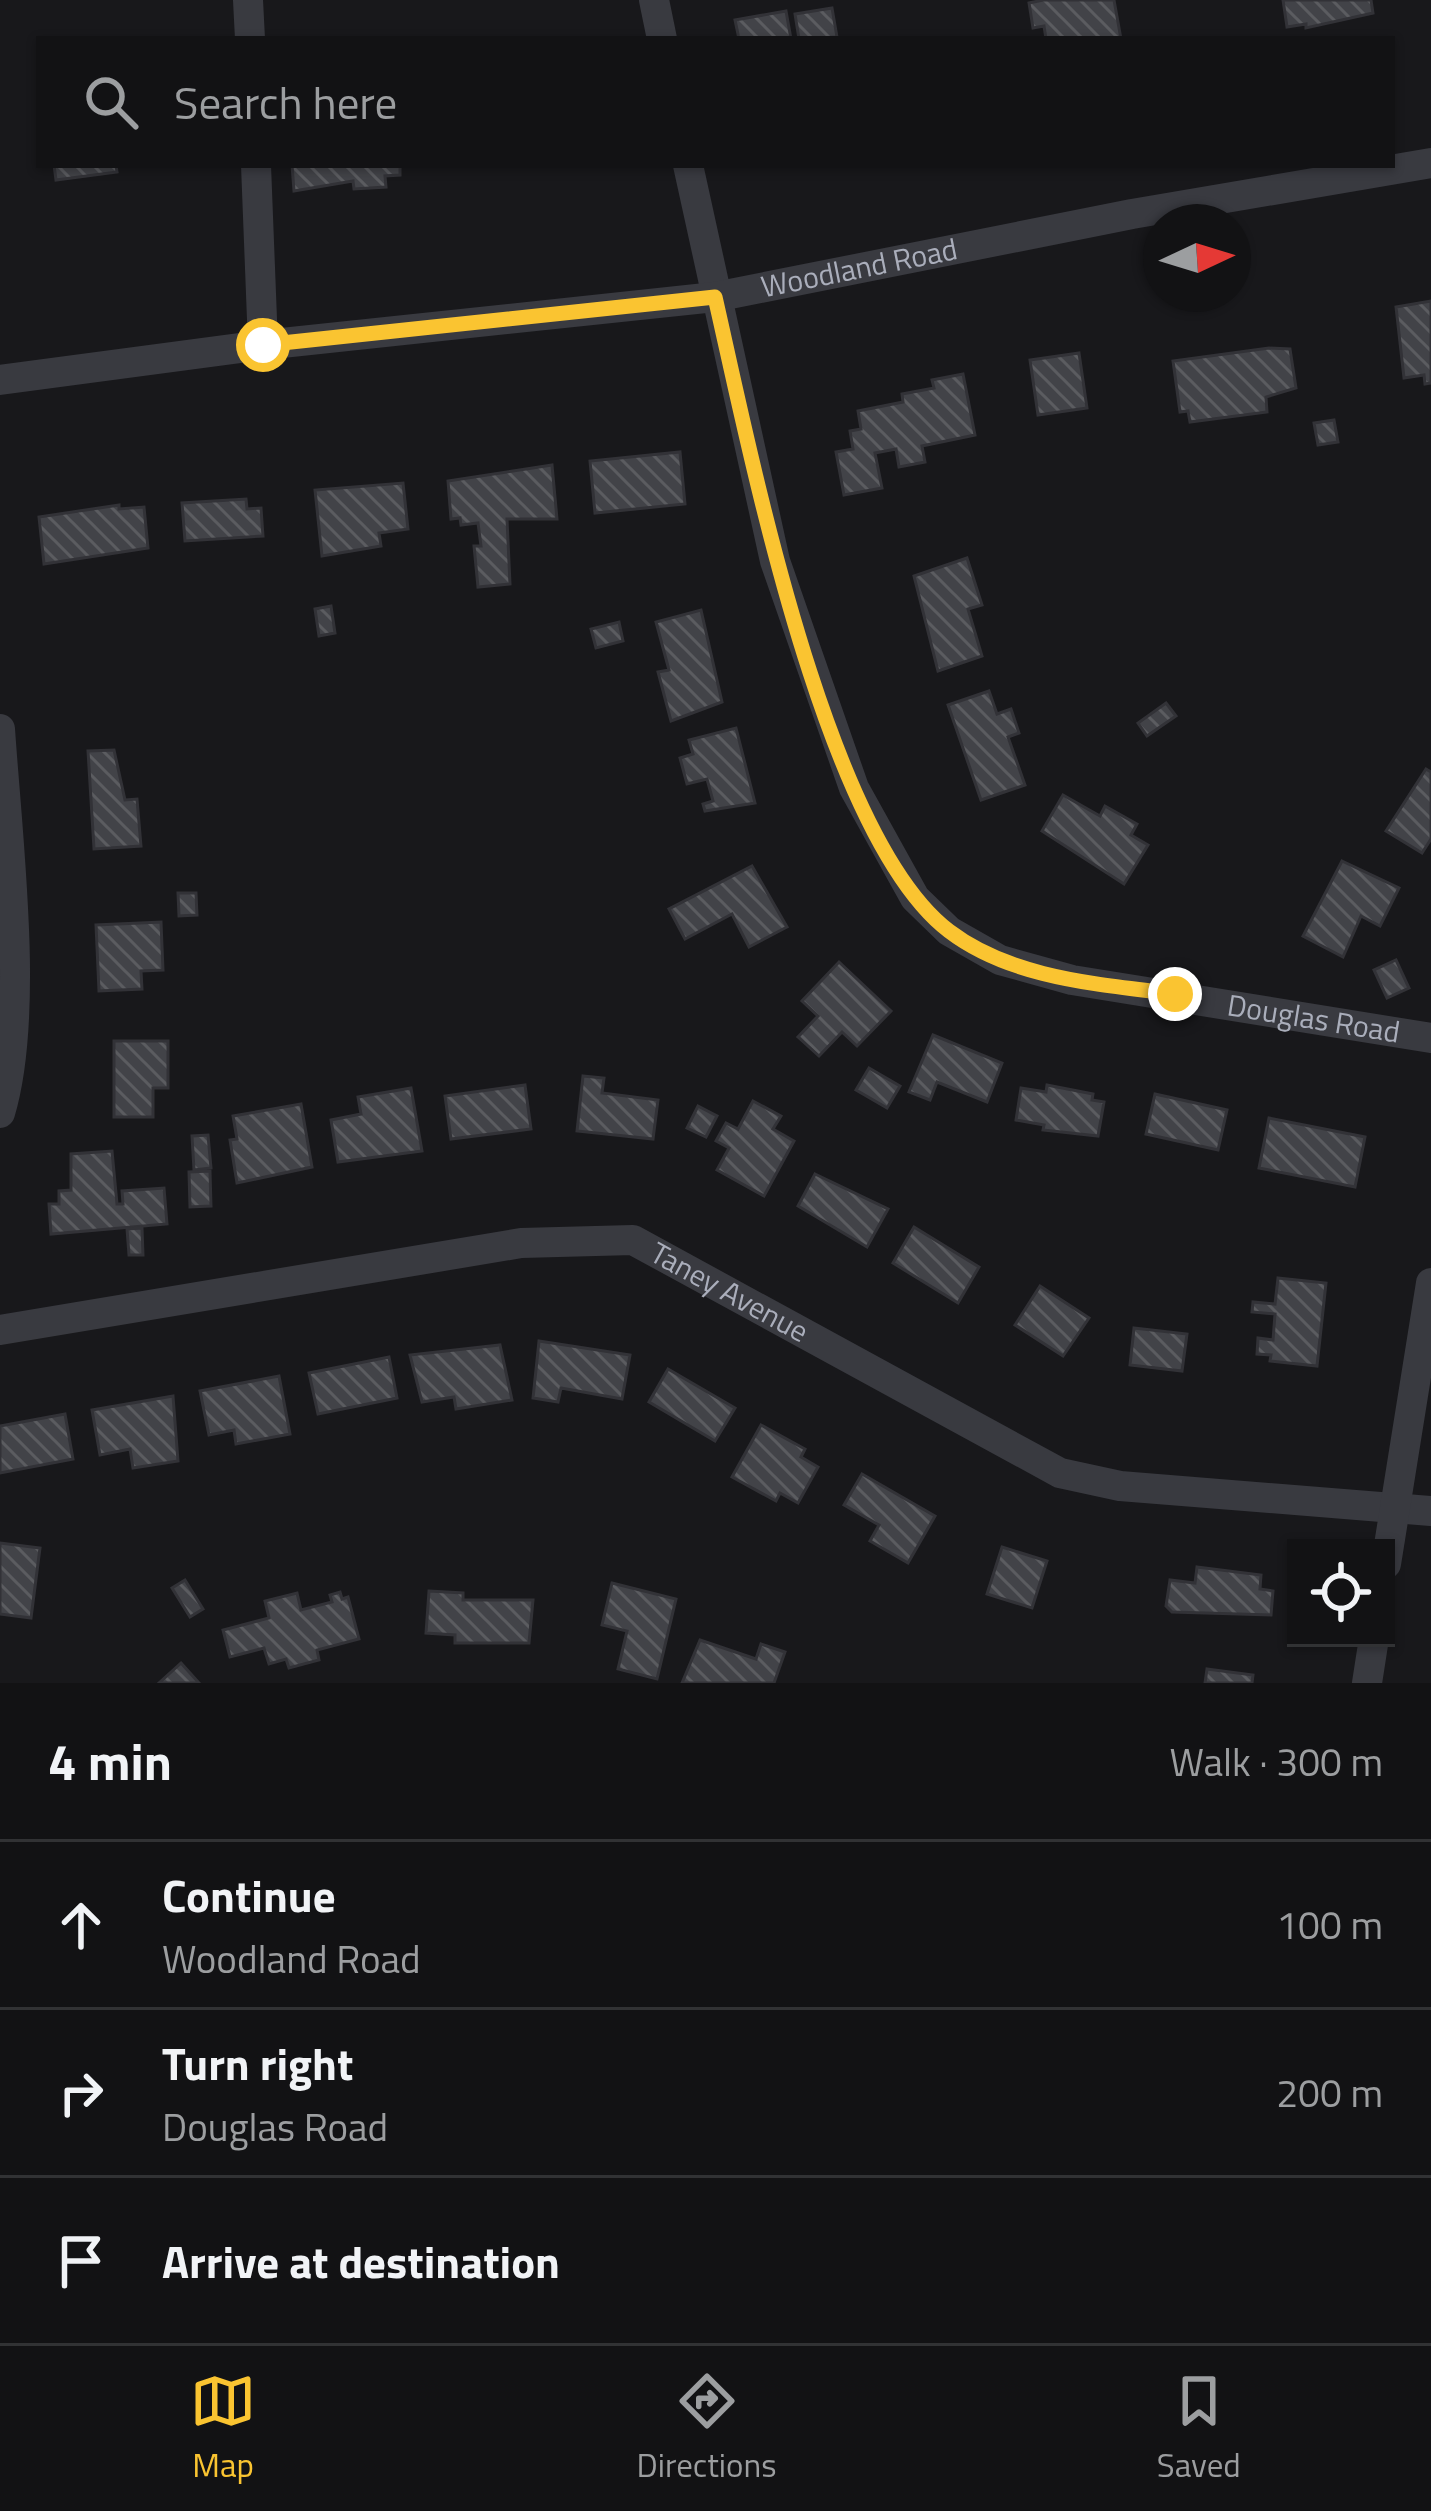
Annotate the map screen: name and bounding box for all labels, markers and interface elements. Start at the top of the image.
search box [36,36,1395,168]
text: Search here [174,68,397,136]
icon: search [78,69,144,135]
north arrow [1143,204,1251,312]
street label: Woodland Road [757,225,961,309]
route start [236,318,290,372]
route end [1148,967,1202,1021]
street label: Douglas Road [1224,981,1403,1055]
street label: Taney Avenue [642,1230,817,1354]
map controls [1287,1539,1395,1647]
button: locate [1287,1539,1395,1647]
text: 4 min [48,1722,172,1800]
text: Walk · 300 m [1169,1732,1383,1791]
text: Continue [162,1861,336,1929]
icon: ahead [48,1892,114,1958]
text: 100 m [1276,1895,1383,1954]
text: Woodland Road [162,1929,421,1988]
text: Turn right [162,2029,353,2097]
icon: right [48,2060,114,2126]
text: 200 m [1276,2063,1383,2122]
text: Douglas Road [162,2097,388,2156]
text: Arrive at destination [162,2227,560,2295]
icon: arrive [48,2228,114,2294]
tab: Map [190,2368,256,2490]
tab: Directions [637,2368,776,2490]
tab: Saved [1157,2368,1241,2490]

